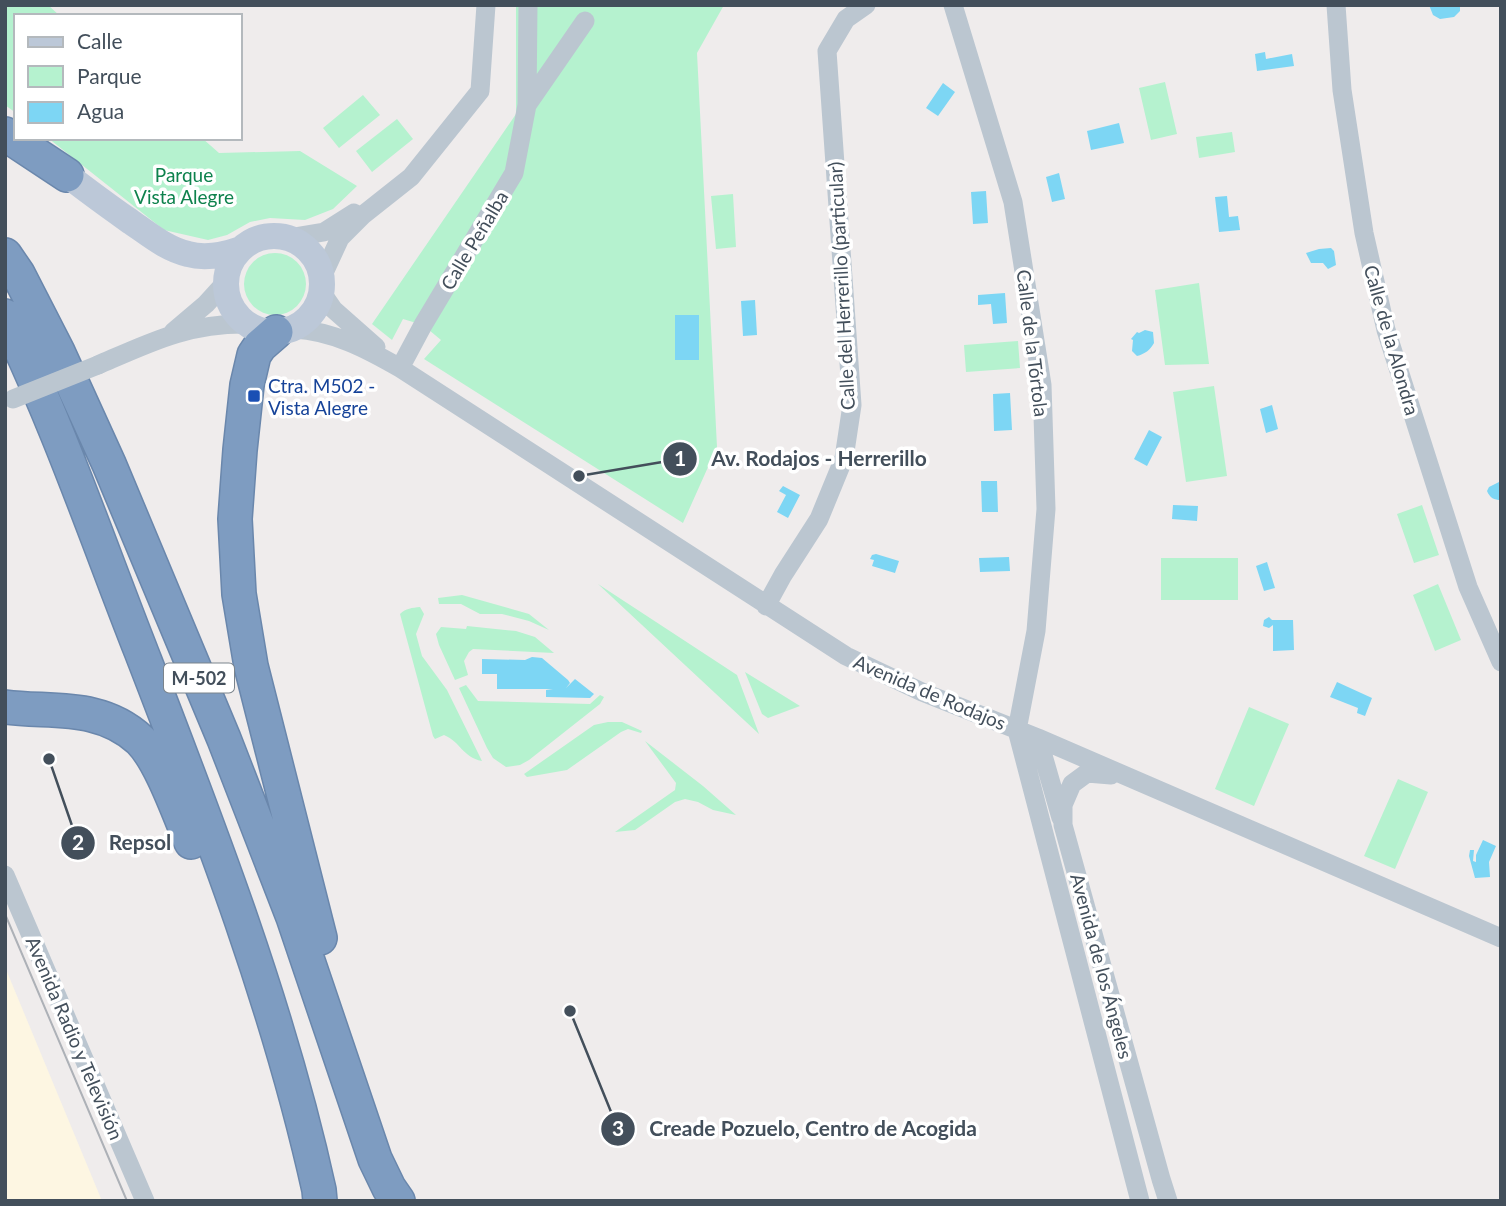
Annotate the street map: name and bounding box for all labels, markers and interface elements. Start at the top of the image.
legend [14,14,242,140]
text: Calle [77,28,122,53]
text: Parque [77,63,142,88]
text: Agua [77,98,124,123]
street label: Calle del Herrerillo (particular) [823,161,859,411]
park label: Parque Vista Alegre [134,163,234,208]
street label: Calle Peñalba [435,186,513,294]
street label: Calle de la Alondra [1360,262,1424,418]
street label: Calle de la Tórtola [1013,268,1053,418]
place label: Ctra. M502 - Vista Alegre [268,374,375,419]
marker: Ctra. M502 - Vista Alegre [246,388,262,404]
callout: Av. Rodajos - Herrerillo [662,438,941,480]
text: 1 [674,445,686,470]
text: Av. Rodajos - Herrerillo [710,445,927,470]
street label: Avenida de Rodajos [850,650,1010,734]
road number: M-502 [164,664,234,692]
callout: Repsol [60,822,186,864]
text: 2 [72,829,84,854]
text: Repsol [109,829,171,854]
street label: Avenida de los Ángeles [1066,871,1138,1061]
street label: Avenida Radio y Televisión [22,933,128,1143]
callout: Creade Pozuelo, Centro de Acogida [600,1108,992,1150]
text: 3 [612,1115,624,1140]
text: Creade Pozuelo, Centro de Acogida [649,1115,977,1140]

